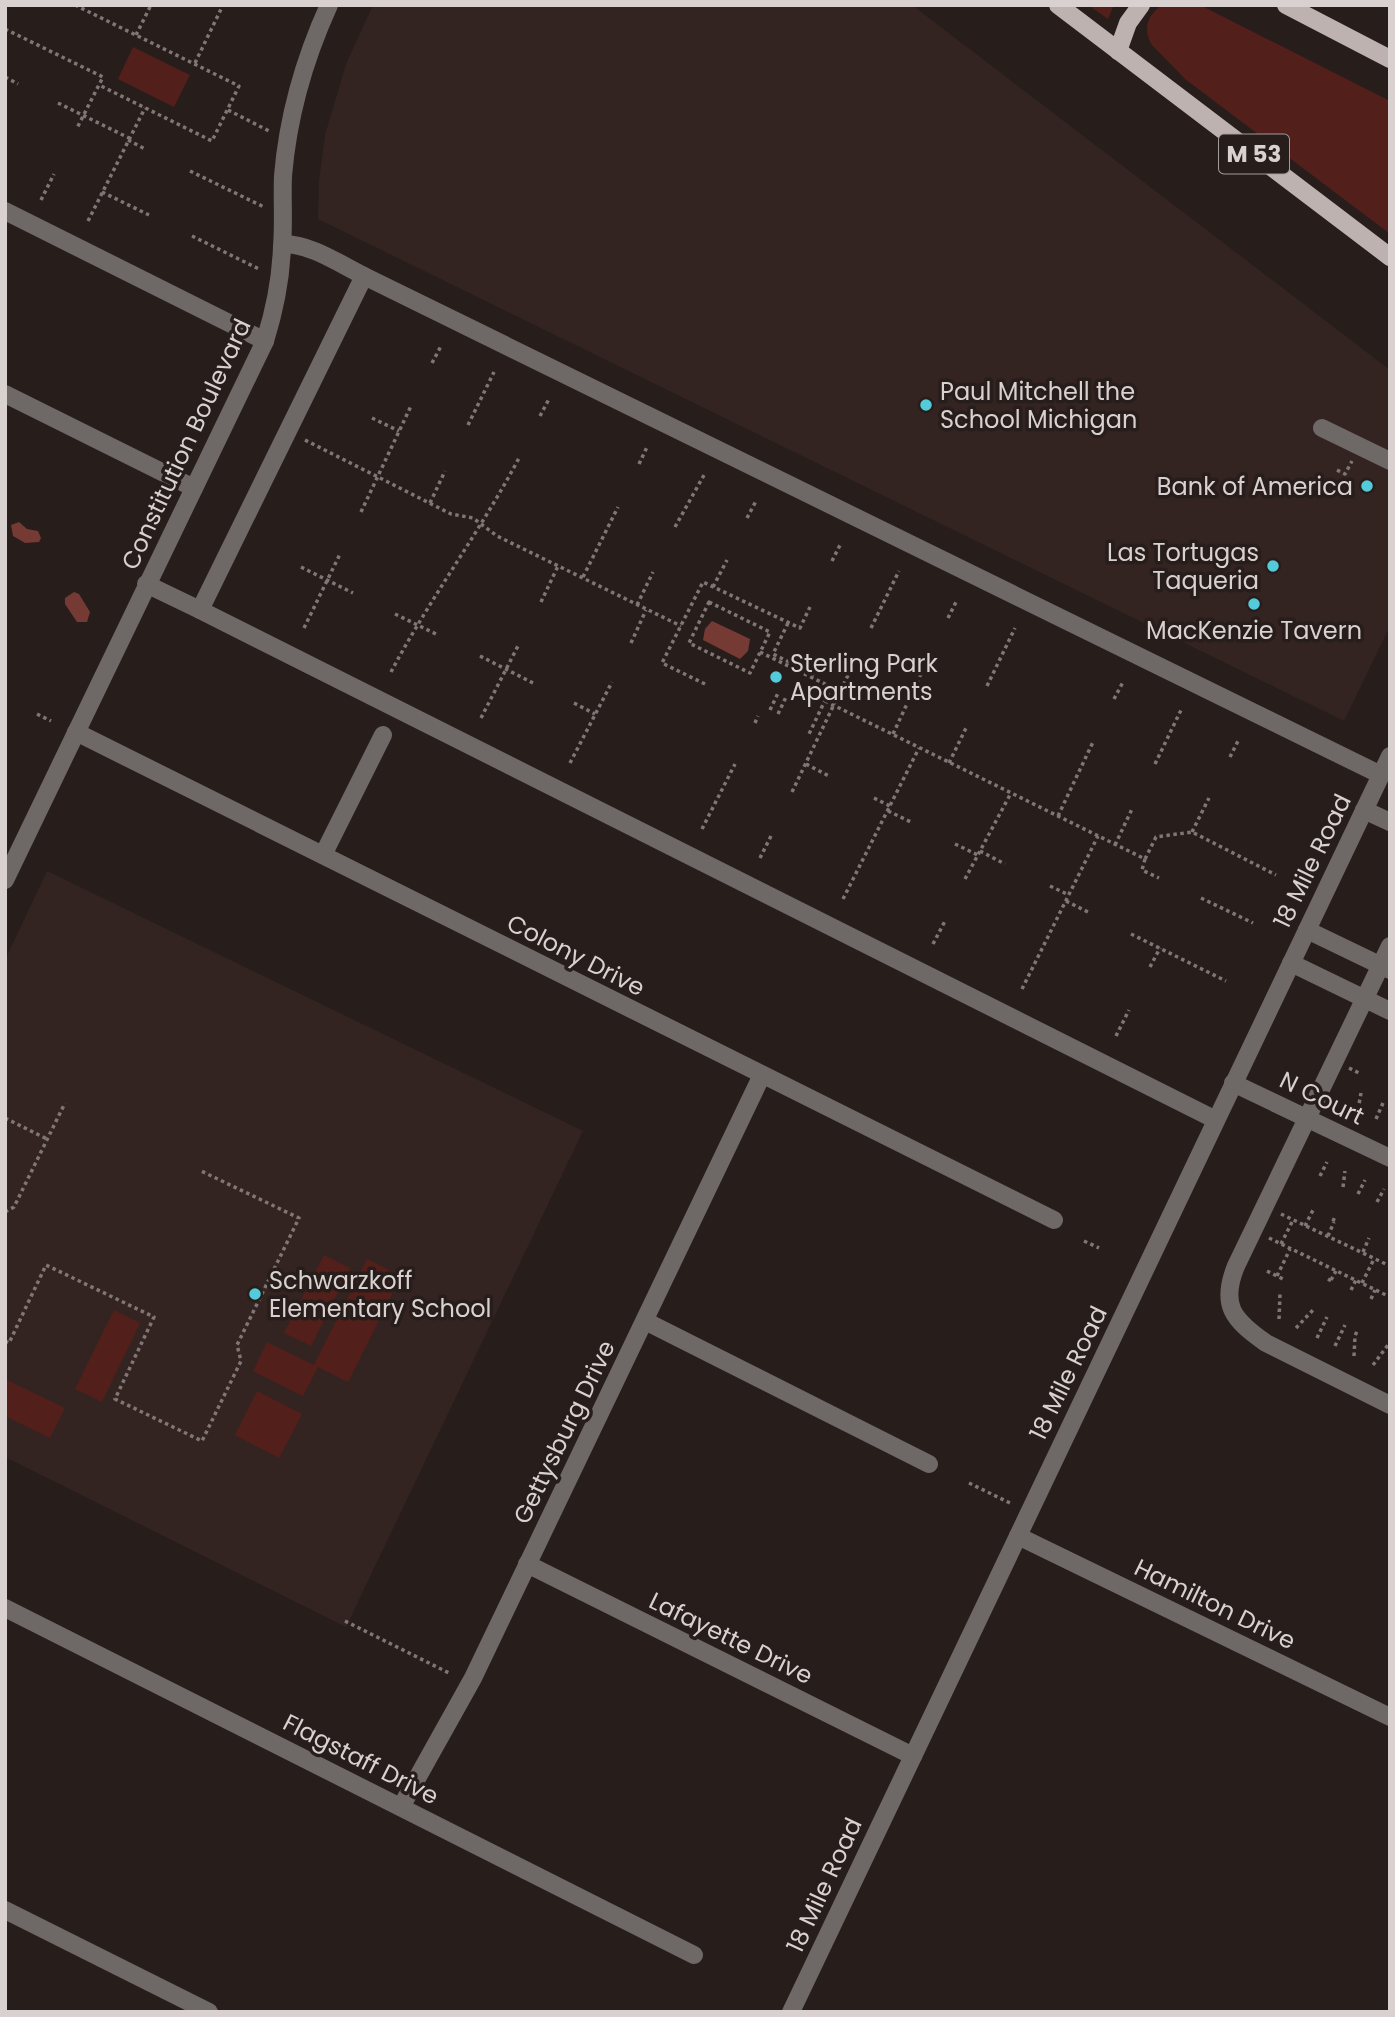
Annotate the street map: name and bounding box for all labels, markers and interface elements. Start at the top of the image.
road number: M 53 [1219,134,1289,174]
street label: Constitution Boulevard [113,313,259,575]
place label: Paul Mitchell the School Michigan [940,375,1137,436]
marker: Paul Mitchell the School Michigan [918,397,934,413]
place label: Bank of America [1157,470,1353,503]
marker: Bank of America [1359,478,1375,494]
place label: Las Tortugas Taqueria [1107,536,1259,597]
marker: Las Tortugas Taqueria [1265,558,1281,574]
marker: MacKenzie Tavern [1246,596,1262,612]
place label: MacKenzie Tavern [1146,614,1362,647]
place label: Sterling Park Apartments [790,647,939,708]
marker: Sterling Park Apartments [768,669,784,685]
street label: 18 Mile Road [1265,788,1359,934]
street label: Colony Drive [501,906,651,1004]
street label: N Court [1274,1063,1370,1133]
place label: Schwarzkoff Elementary School [269,1264,492,1325]
marker: Schwarzkoff Elementary School [247,1286,263,1302]
street label: 18 Mile Road [1021,1300,1115,1446]
street label: Gettysburg Drive [505,1335,623,1529]
street label: Hamilton Drive [1129,1551,1301,1657]
street label: Lafayette Drive [644,1584,818,1692]
street label: Flagstaff Drive [278,1706,444,1812]
street label: 18 Mile Road [778,1812,870,1958]

